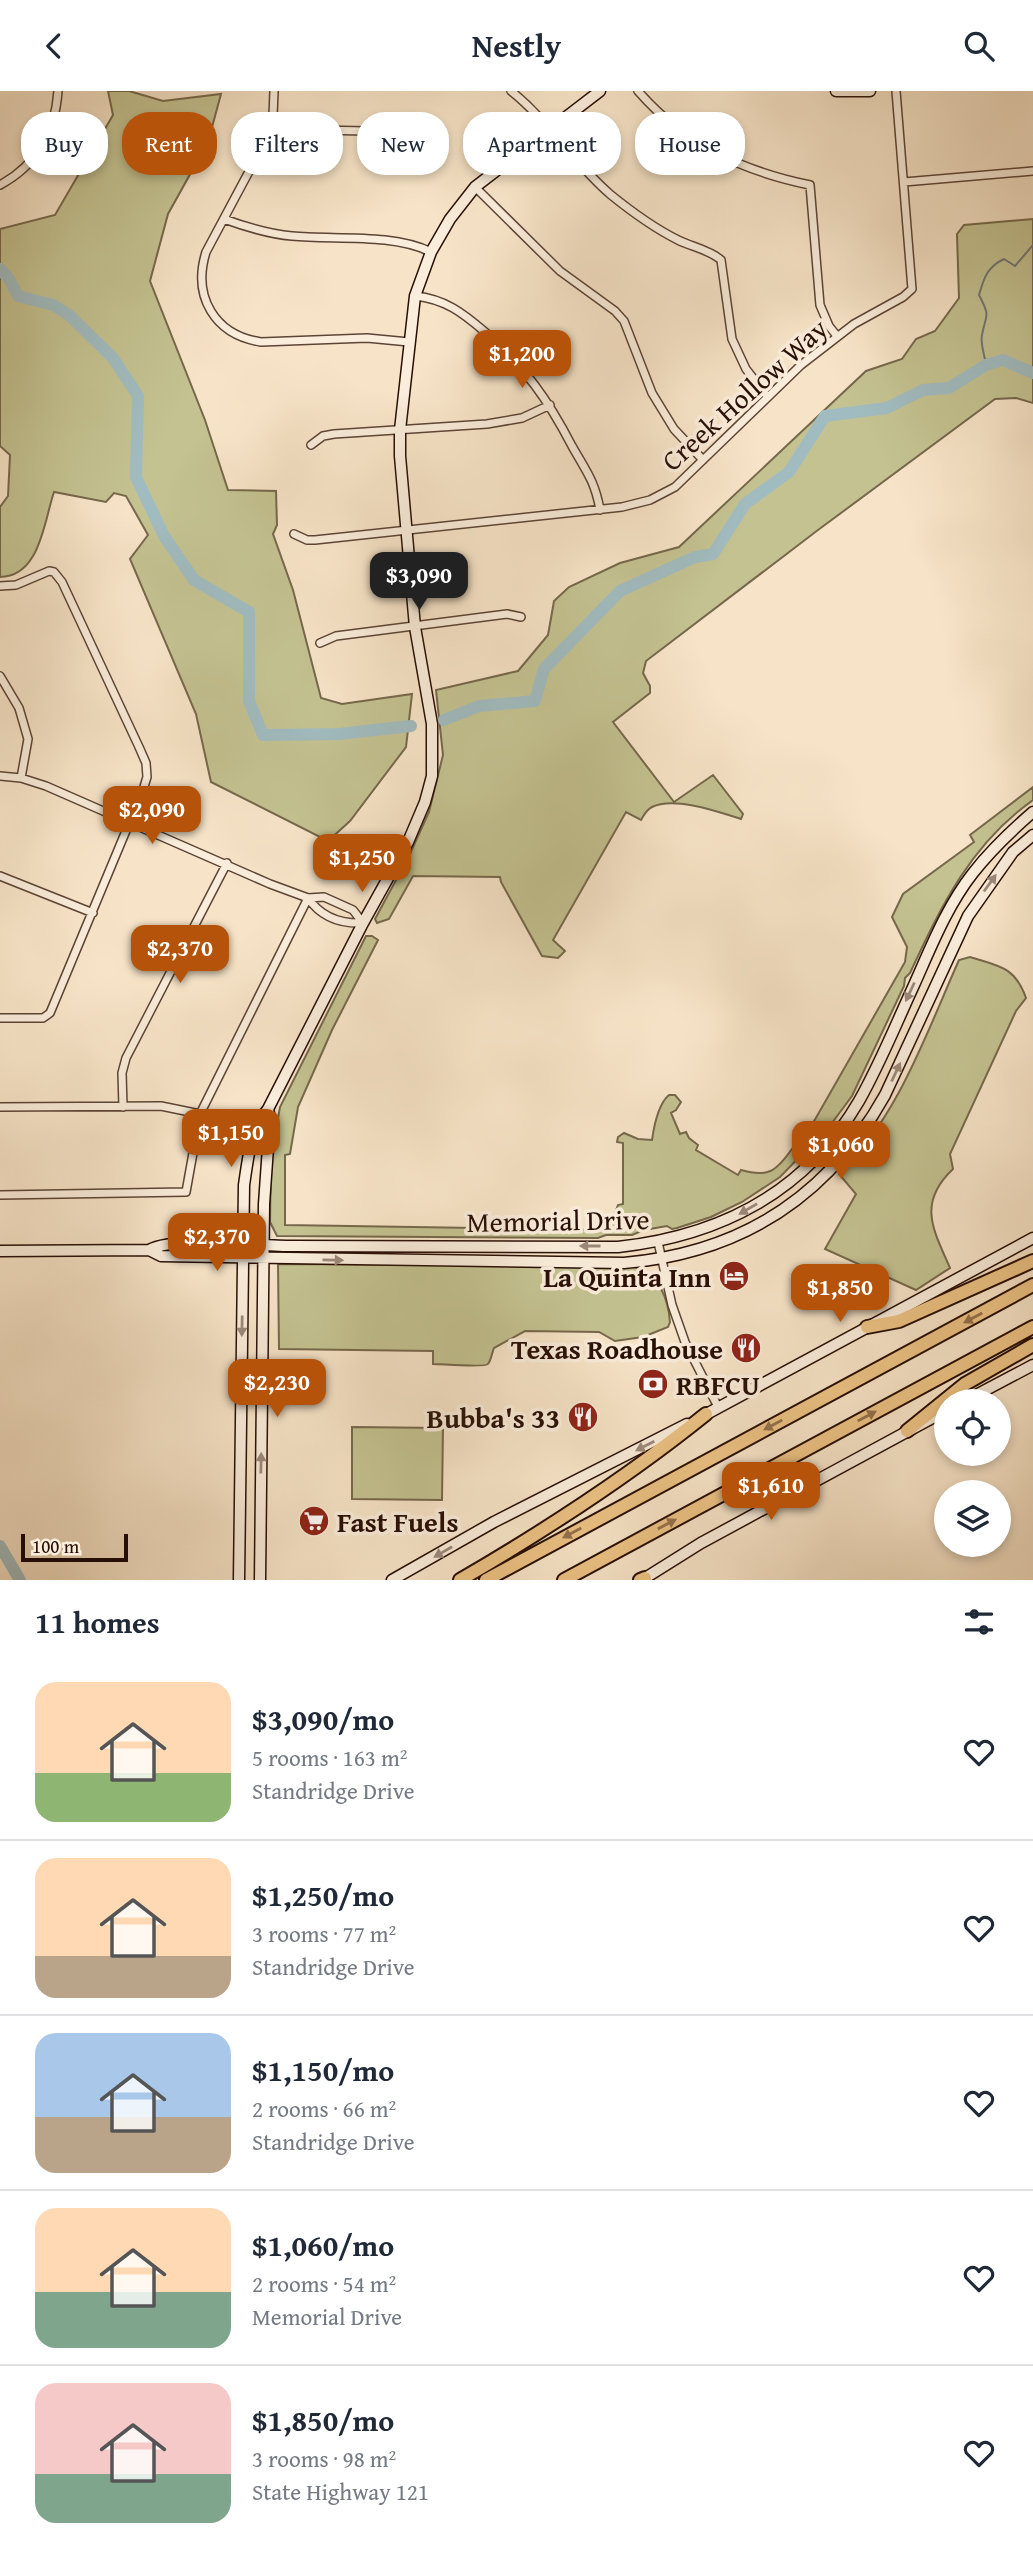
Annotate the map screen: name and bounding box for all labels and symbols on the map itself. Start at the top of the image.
street label: Creek Hollow Way [652,308,836,480]
pin: $1,200 [465,331,579,390]
pin: $3,090 [362,553,476,612]
pin: $2,090 [95,787,209,846]
pin: $1,250 [305,835,419,894]
one-way arrow [983,874,997,892]
pin: $2,370 [123,925,237,985]
one-way arrow [905,982,916,1002]
one-way arrow [891,1061,902,1082]
pin: $1,150 [174,1109,288,1169]
pin: $1,060 [784,1121,898,1181]
street label: Memorial Drive [466,1198,650,1242]
one-way arrow [739,1203,758,1215]
pin: $2,370 [160,1213,274,1273]
one-way arrow [579,1240,601,1252]
one-way arrow [322,1254,344,1266]
place label: La Quinta Inn [543,1256,711,1297]
hotel icon: La Quinta Inn [717,1259,751,1293]
pin: $1,850 [783,1265,897,1324]
one-way arrow [963,1312,983,1323]
one-way arrow [236,1316,248,1338]
place label: Texas Roadhouse [511,1328,723,1369]
restaurant icon: Texas Roadhouse [729,1331,763,1365]
pin: $2,230 [220,1359,334,1419]
place label: RBFCU [676,1364,760,1405]
bank icon: RBFCU [636,1367,670,1401]
place label: Bubba's 33 [427,1397,560,1438]
restaurant icon: Bubba's 33 [566,1400,600,1434]
one-way arrow [858,1411,878,1423]
one-way arrow [762,1419,782,1431]
one-way arrow [635,1439,655,1451]
one-way arrow [255,1452,267,1474]
pin: $1,610 [714,1463,828,1522]
place label: Fast Fuels [337,1501,459,1542]
supermarket icon: Fast Fuels [297,1504,331,1538]
one-way arrow [657,1519,677,1530]
one-way arrow [562,1527,582,1539]
scale bar [21,1531,128,1563]
one-way arrow [434,1546,453,1558]

